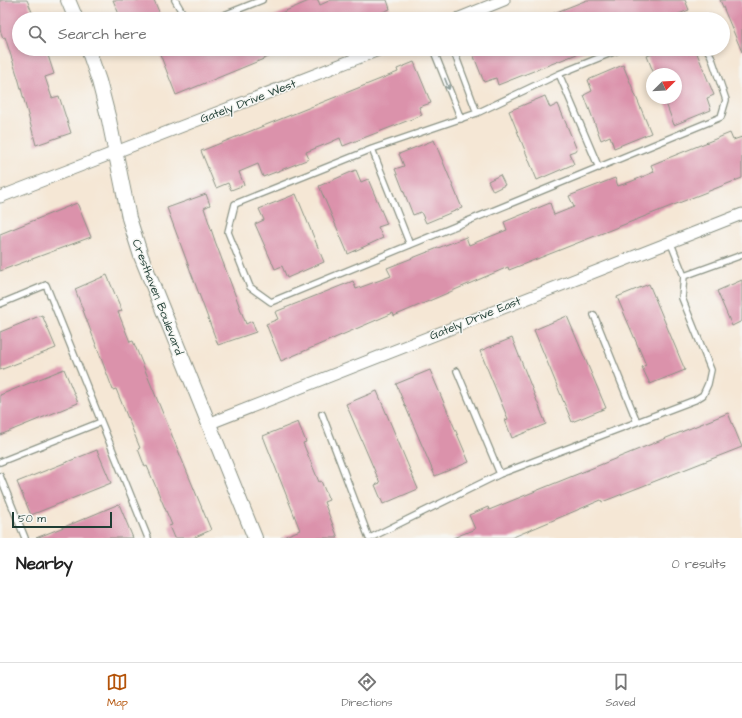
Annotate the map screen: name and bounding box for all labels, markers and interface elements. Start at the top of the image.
search box [12,12,730,56]
icon: search [26,23,48,45]
text: Search here [58,24,147,45]
north arrow [646,68,682,104]
street label: Gately Drive West [198,75,299,129]
one-way arrow [443,77,451,89]
street label: Cresthaven Boulevard [128,237,187,358]
street label: Gately Drive East [427,292,524,345]
scale bar [12,510,112,529]
text: 50 m [18,511,46,526]
text: Nearby [16,552,73,576]
text: 0 results [671,555,726,573]
tab: Map [106,671,128,710]
tab: Directions [341,671,393,710]
tab: Saved [606,671,636,710]

